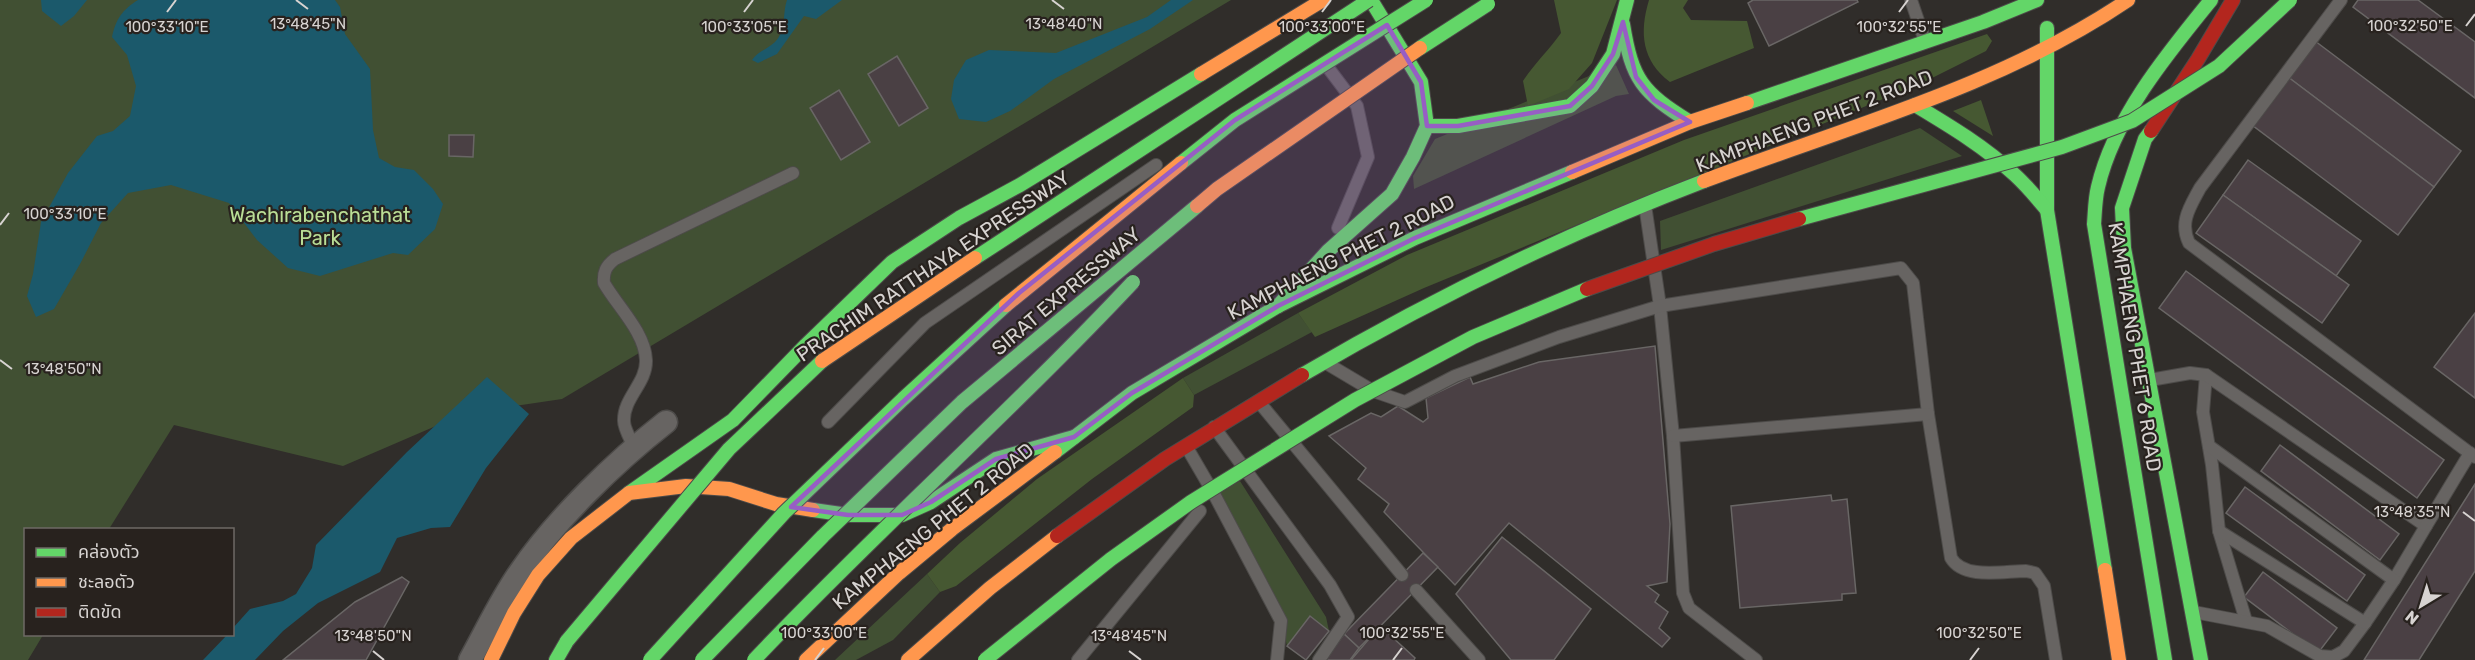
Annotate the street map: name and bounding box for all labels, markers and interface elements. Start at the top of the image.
text: 13°48'45"N [270,15,346,33]
text: 13°48'40"N [1026,15,1102,33]
text: 100°32'50"E [2367,17,2453,35]
text: 100°33'10"E [125,18,209,36]
text: 100°33'05"E [701,18,787,36]
text: 100°33'00"E [1279,18,1365,36]
text: 100°32'55"E [1857,18,1941,36]
street label: KAMPHAENG PHET 2 ROAD [1692,65,1936,177]
street label: PRACHIM RATTHAYA EXPRESSWAY [792,165,1074,367]
street label: KAMPHAENG PHET 2 ROAD [1223,189,1459,325]
park label: Wachirabenchathat Park [229,203,411,250]
text: 100°33'10"E [23,205,107,223]
street label: KAMPHAENG PHET 6 ROAD [2103,221,2167,473]
street label: SIRAT EXPRESSWAY [987,222,1145,360]
text: 13°48'50"N [24,360,102,378]
street label: KAMPHAENG PHET 2 ROAD [828,437,1038,615]
text: 13°48'35"N [2374,503,2450,521]
legend [24,528,234,636]
text: คล่องตัว [78,541,140,563]
text: ชะลอตัว [78,571,135,593]
north arrow [2391,576,2451,636]
text: ติดขัด [78,601,121,623]
text: N [2402,606,2422,628]
text: 100°33'00"E [781,624,867,642]
text: 100°32'55"E [1360,624,1444,642]
text: 100°32'50"E [1936,624,2022,642]
text: 13°48'50"N [334,627,412,645]
text: 13°48'45"N [1091,627,1167,645]

